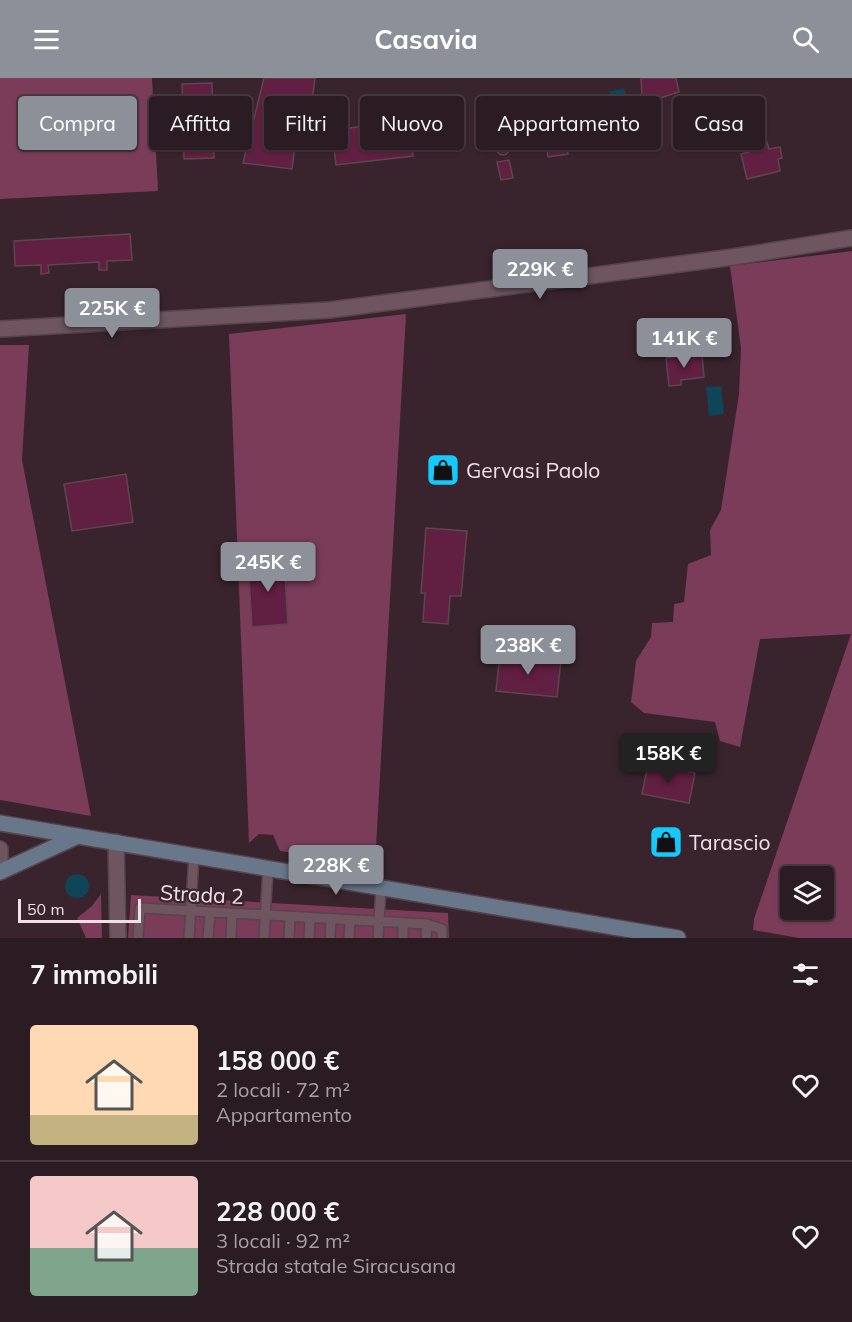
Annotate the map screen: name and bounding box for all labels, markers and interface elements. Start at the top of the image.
text: Casavia [374,22,478,56]
icon: menu [30,23,63,56]
icon: search [789,23,822,56]
chip: Compra [18,96,137,150]
chip: Affitta [149,96,252,150]
chip: Filtri [264,96,348,150]
chip: Nuovo [360,96,464,150]
chip: Appartamento [476,96,661,150]
chip: Casa [673,96,765,150]
pin: 229K € [491,249,589,300]
text: 229K € [507,256,573,281]
pin: 225K € [63,288,161,339]
text: 225K € [79,295,145,320]
pin: 141K € [635,318,733,369]
text: 141K € [651,325,717,350]
shop icon: Gervasi Paolo [425,452,461,488]
place label: Gervasi Paolo [466,457,600,483]
pin: 245K € [219,542,317,593]
text: 245K € [235,549,301,574]
pin: 238K € [479,625,577,676]
text: 238K € [495,632,561,657]
pin: 158K € [619,733,717,784]
text: 158K € [635,740,701,765]
shop icon: Tarascio [648,824,684,860]
place label: Tarascio [689,829,771,855]
pin: 228K € [287,845,385,896]
text: 228K € [303,852,369,877]
map controls [780,866,834,920]
button: layers [780,866,834,920]
street label: Strada 2 [159,879,245,909]
scale bar [18,896,141,924]
text: 50 m [27,899,64,919]
text: 7 immobili [30,958,158,991]
icon: filters [789,958,822,991]
text: 158 000 € [216,1044,339,1077]
icon: home [78,1049,150,1121]
icon: heart [789,1069,822,1102]
text: 2 locali · 72 m² [216,1077,350,1102]
text: Appartamento [216,1102,352,1127]
text: 228 000 € [216,1195,339,1228]
icon: home [78,1200,150,1272]
icon: heart [789,1220,822,1253]
text: 3 locali · 92 m² [216,1228,350,1253]
text: Strada statale Siracusana [216,1253,456,1278]

